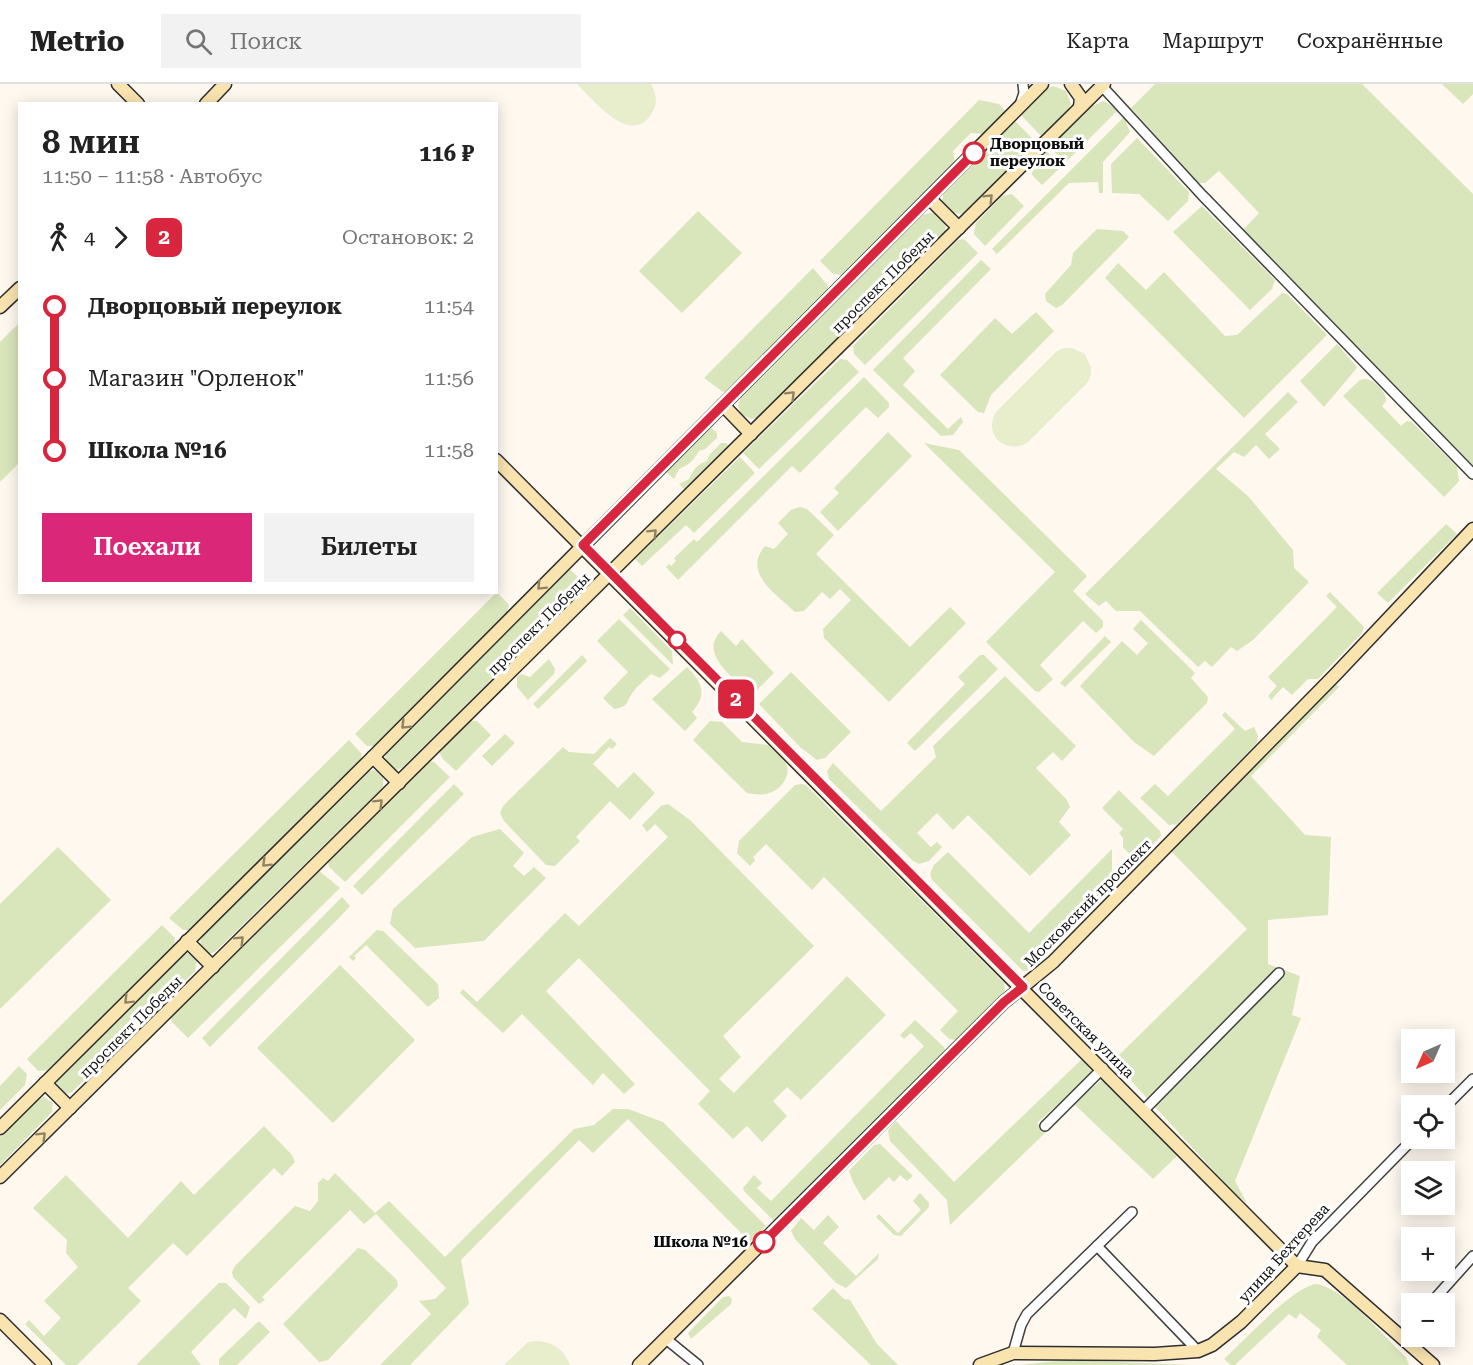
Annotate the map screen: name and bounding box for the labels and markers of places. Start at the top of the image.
place label: Дворцовый переулок [990,135,1084,170]
marker: Дворцовый переулок [963,142,985,164]
unlabelled marker [668,631,686,649]
marker: Школа №16 [753,1231,775,1253]
place label: Школа №16 [654,1233,749,1251]

